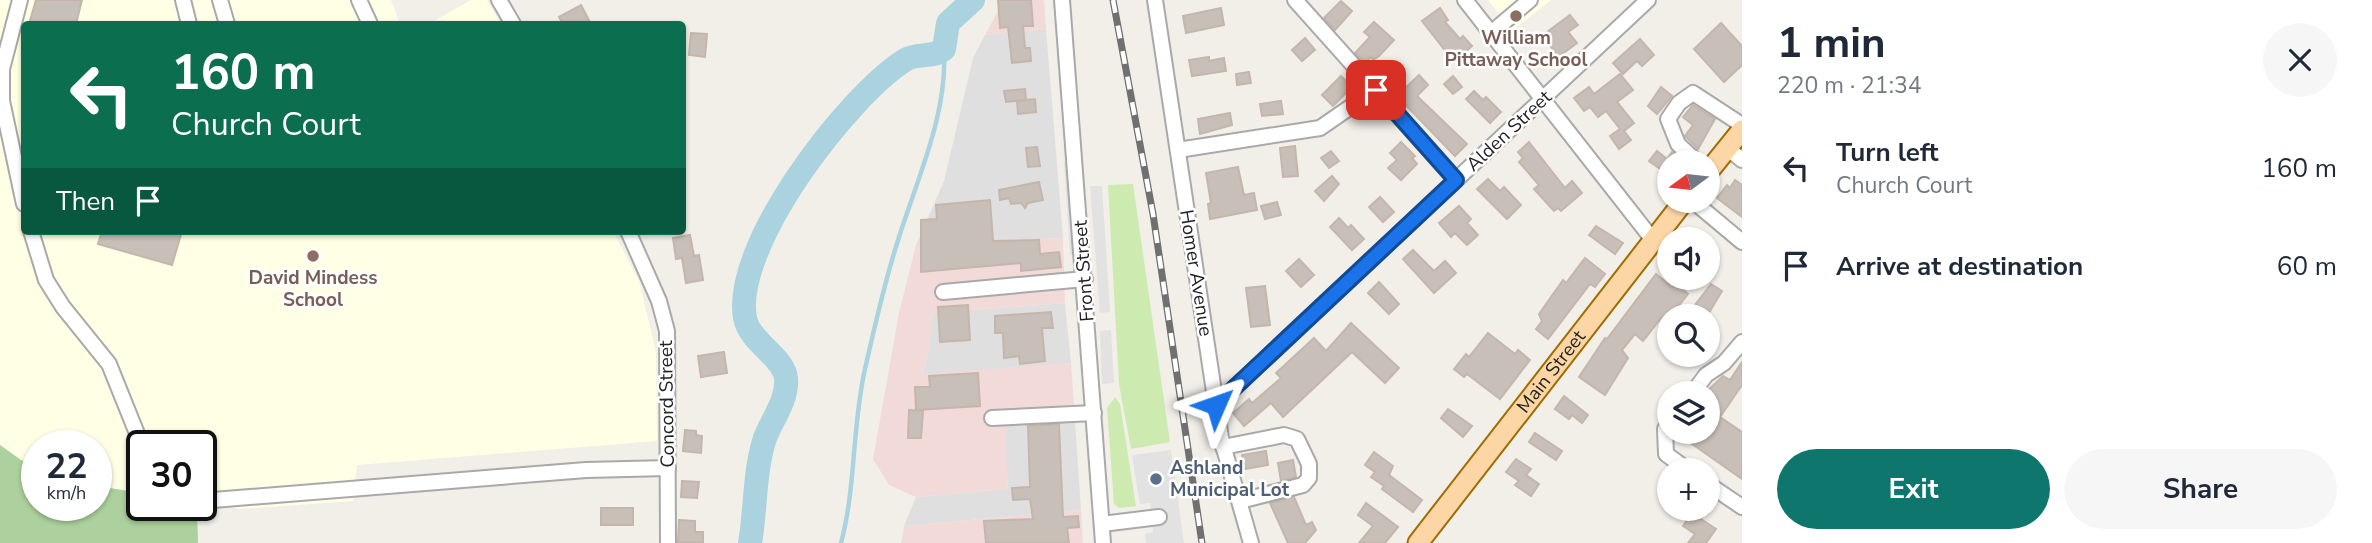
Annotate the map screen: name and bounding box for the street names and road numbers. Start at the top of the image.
street label: Alden Street [1461,84,1558,177]
street label: Homer Avenue [1173,208,1219,338]
street label: Front Street [1067,219,1101,323]
street label: Main Street [1511,325,1592,418]
street label: Concord Street [653,340,681,468]

